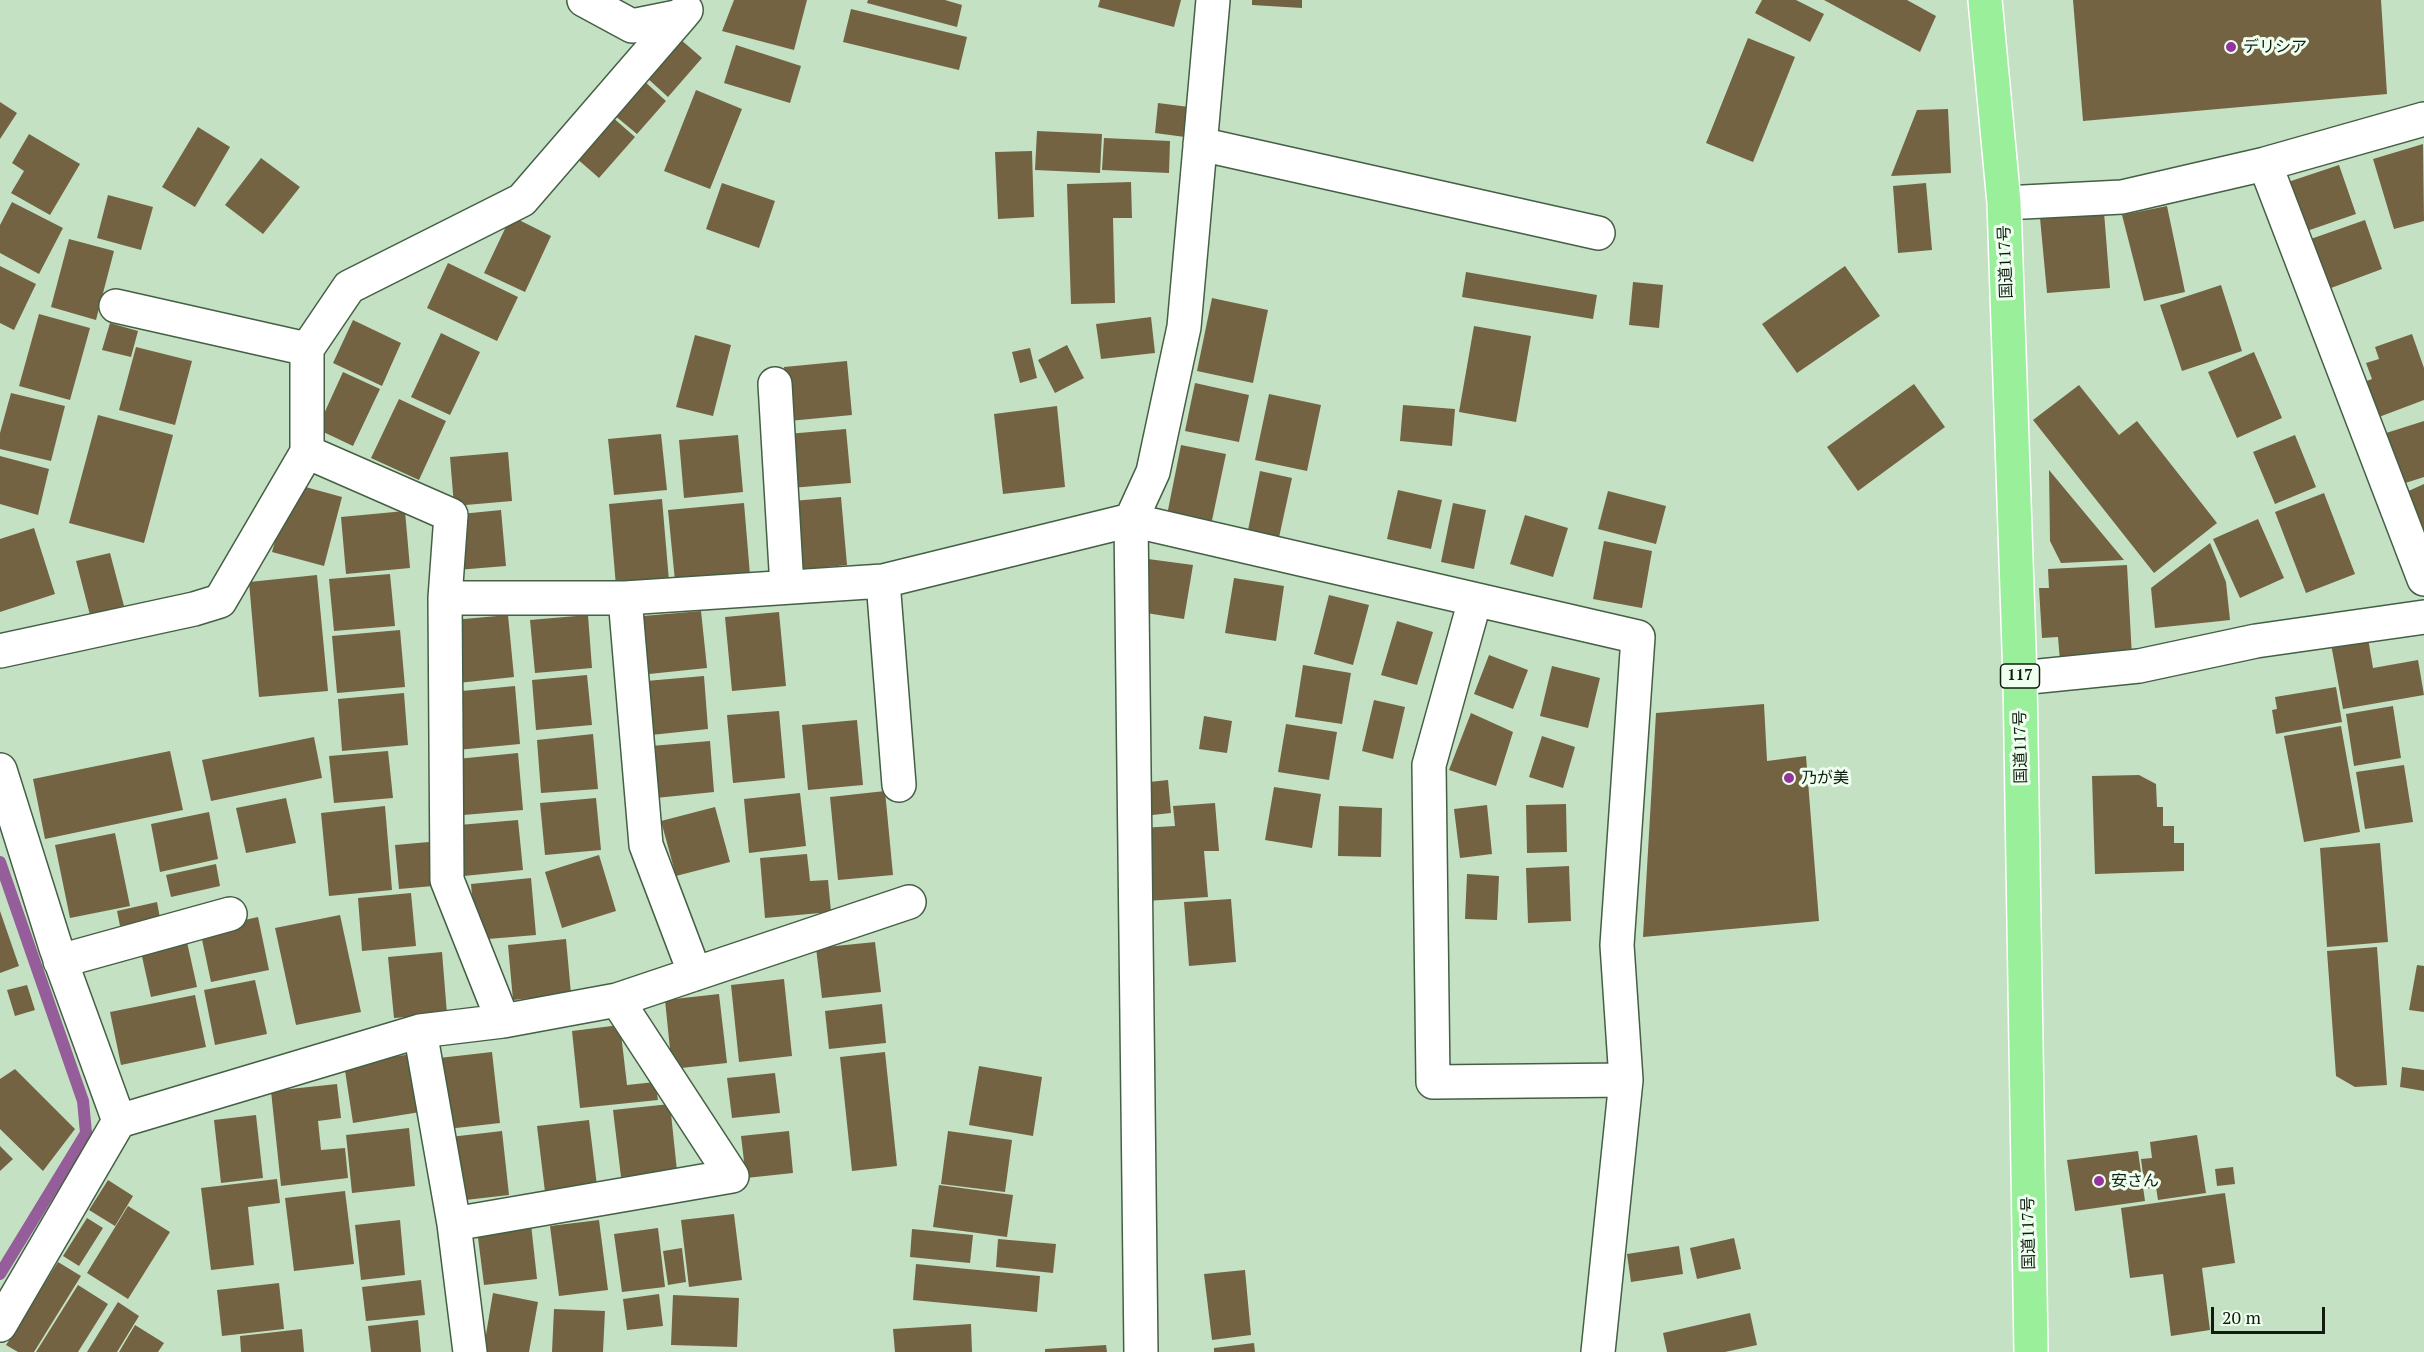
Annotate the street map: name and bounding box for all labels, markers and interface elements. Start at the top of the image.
place label: デリシア [2243,37,2307,57]
marker: デリシア [2224,40,2238,54]
street label: 国道117号 [1995,225,2017,299]
road number: 117 [2000,664,2040,688]
street label: 国道117号 [2011,710,2031,784]
place label: 乃が美 [1801,768,1849,788]
marker: 乃が美 [1782,771,1796,785]
place label: 安さん [2111,1171,2159,1191]
marker: 安さん [2092,1174,2106,1188]
street label: 国道117号 [2019,1196,2039,1270]
scale bar [2214,1295,2328,1333]
text: 20 m [2222,1305,2261,1329]

